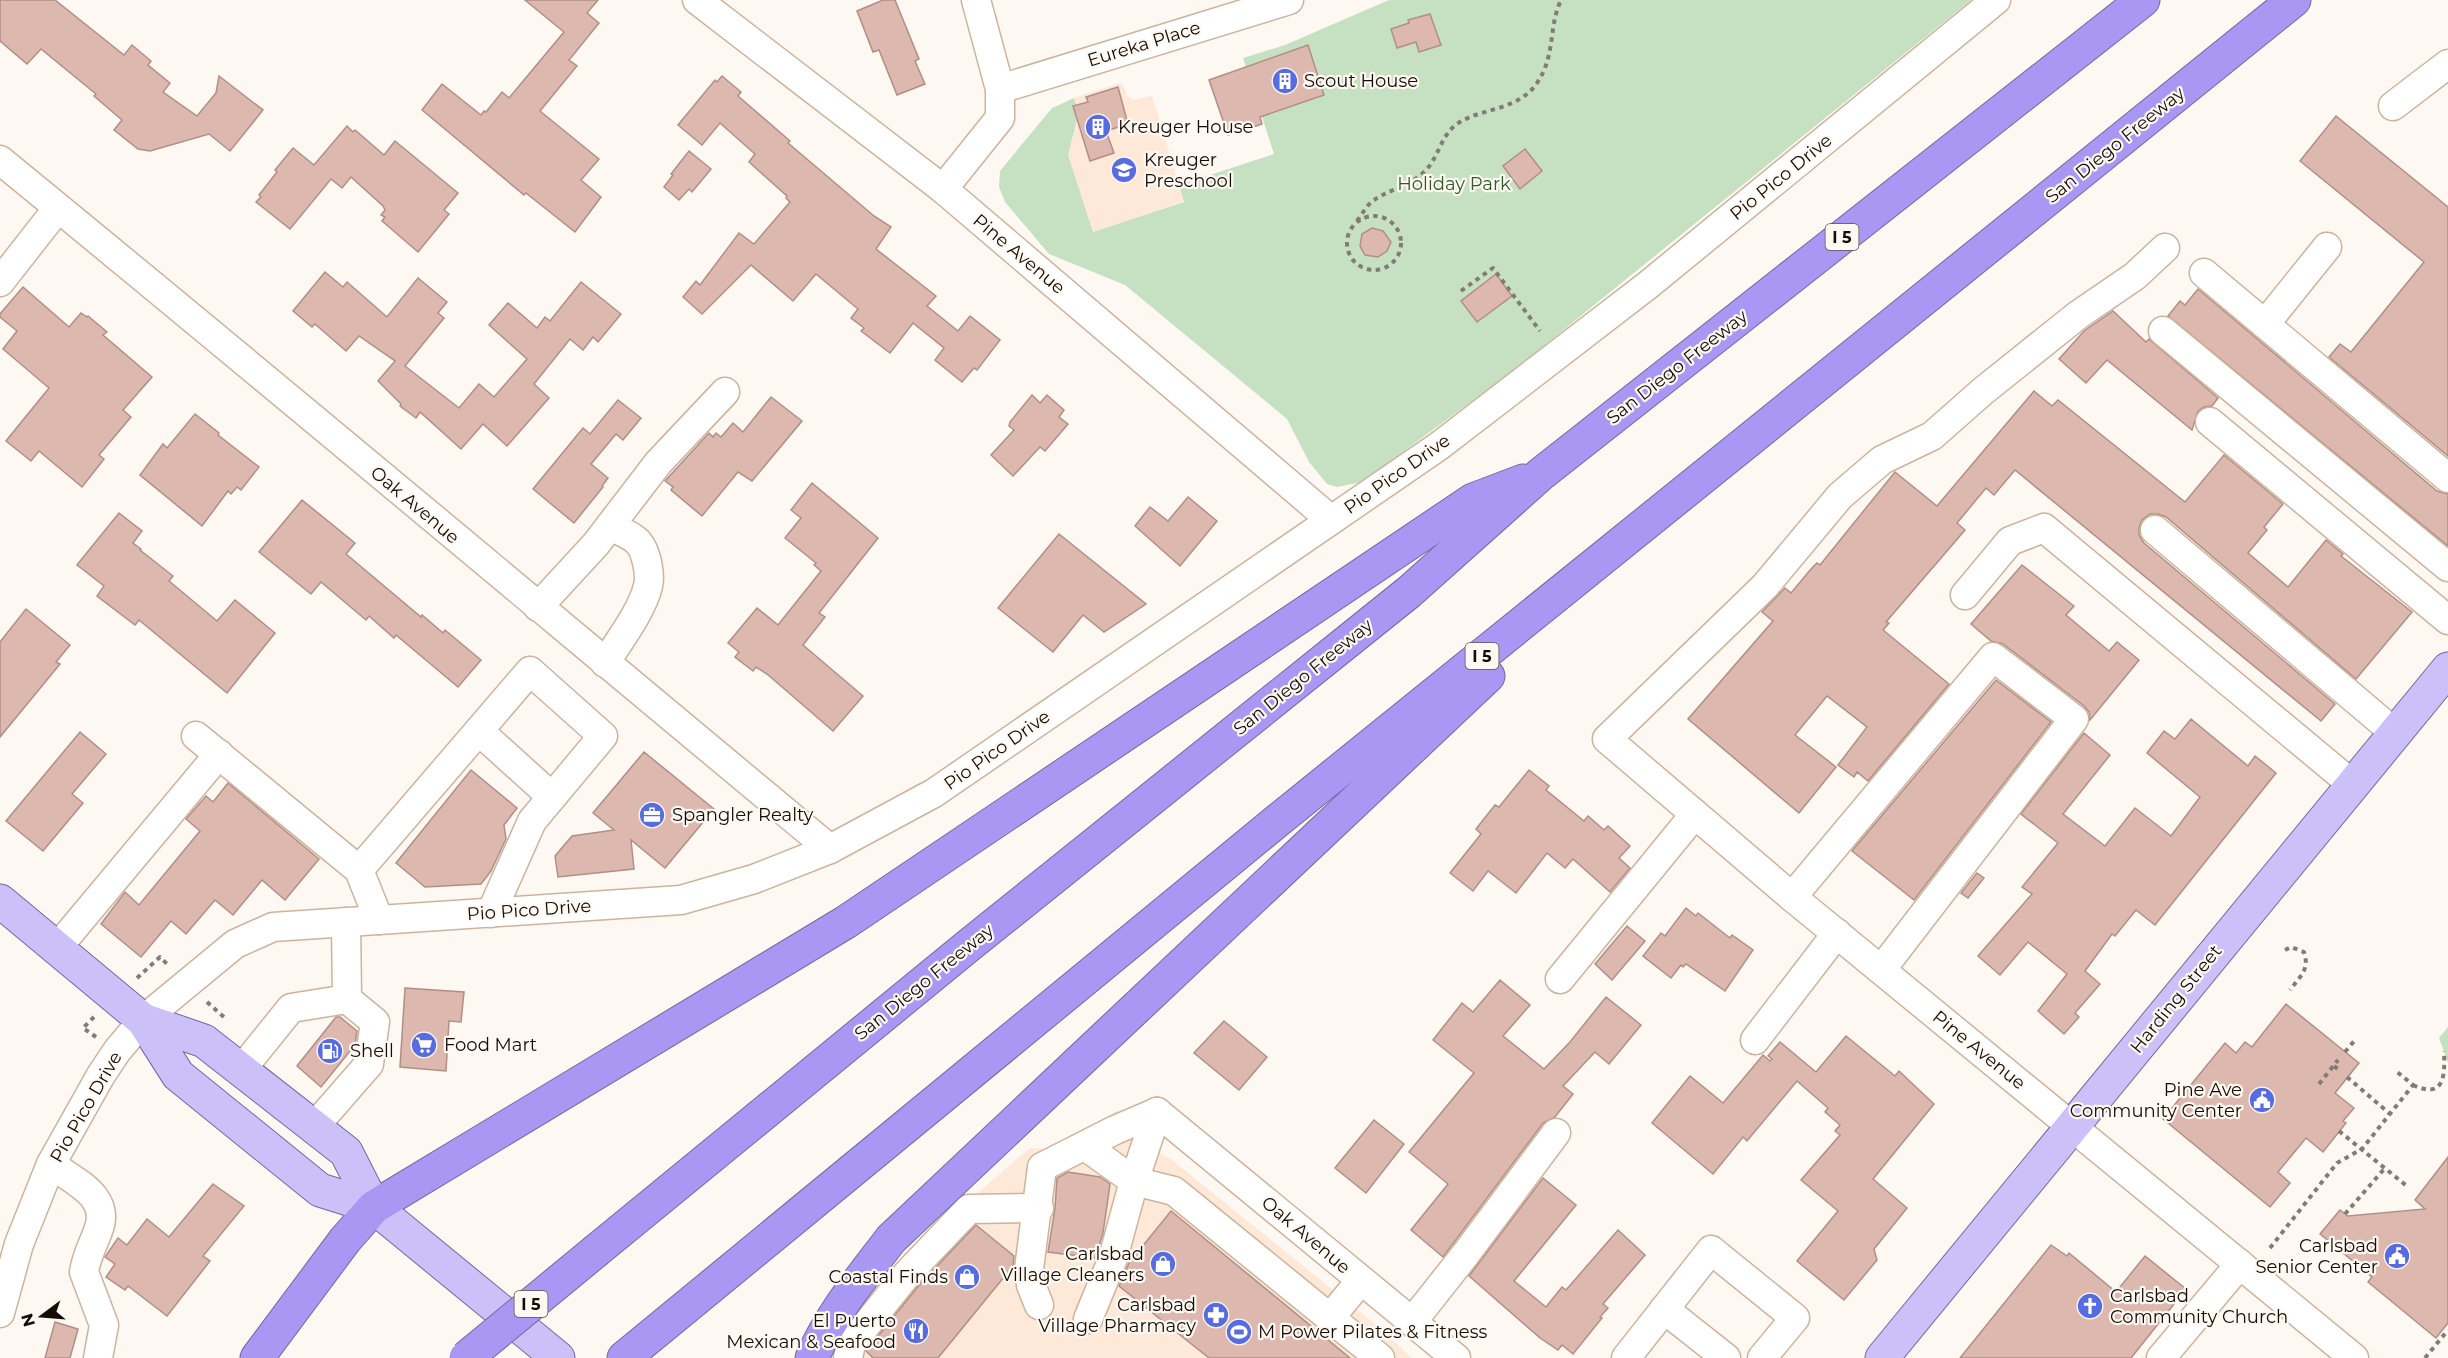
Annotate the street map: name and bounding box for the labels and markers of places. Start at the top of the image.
building icon: Scout House [1270,66,1300,96]
place label: Scout House [1304,70,1418,92]
building icon: Kreuger House [1083,112,1113,142]
place label: Kreuger House [1118,116,1254,138]
place label: Kreuger Preschool [1144,149,1233,192]
school or university icon: Kreuger Preschool [1109,155,1139,185]
office icon: Spangler Realty [637,800,667,830]
place label: Spangler Realty [672,804,814,826]
supermarket icon: Food Mart [409,1030,439,1060]
place label: Food Mart [444,1034,537,1056]
fuel station icon: Shell [315,1036,345,1066]
place label: Shell [350,1040,394,1062]
place label: Pine Ave Community Center [2070,1079,2242,1122]
public building icon: Pine Ave Community Center [2247,1085,2277,1115]
place label: Carlsbad Senior Center [2255,1235,2378,1278]
public building icon: Carlsbad Senior Center [2382,1241,2412,1271]
place label: Carlsbad Village Cleaners [1001,1243,1144,1286]
shop icon: Carlsbad Village Cleaners [1148,1249,1178,1279]
shop icon: Coastal Finds [952,1262,982,1292]
place label: Coastal Finds [829,1266,948,1288]
place label: Carlsbad Community Church [2110,1285,2288,1328]
church icon: Carlsbad Community Church [2075,1291,2105,1321]
place label: Carlsbad Village Pharmacy [1038,1294,1196,1337]
pharmacy icon: Carlsbad Village Pharmacy [1201,1300,1231,1330]
place label: El Puerto Mexican & Seafood [726,1310,896,1353]
restaurant icon: El Puerto Mexican & Seafood [901,1316,931,1346]
sports icon: M Power Pilates & Fitness [1224,1317,1254,1347]
place label: M Power Pilates & Fitness [1258,1321,1488,1343]

